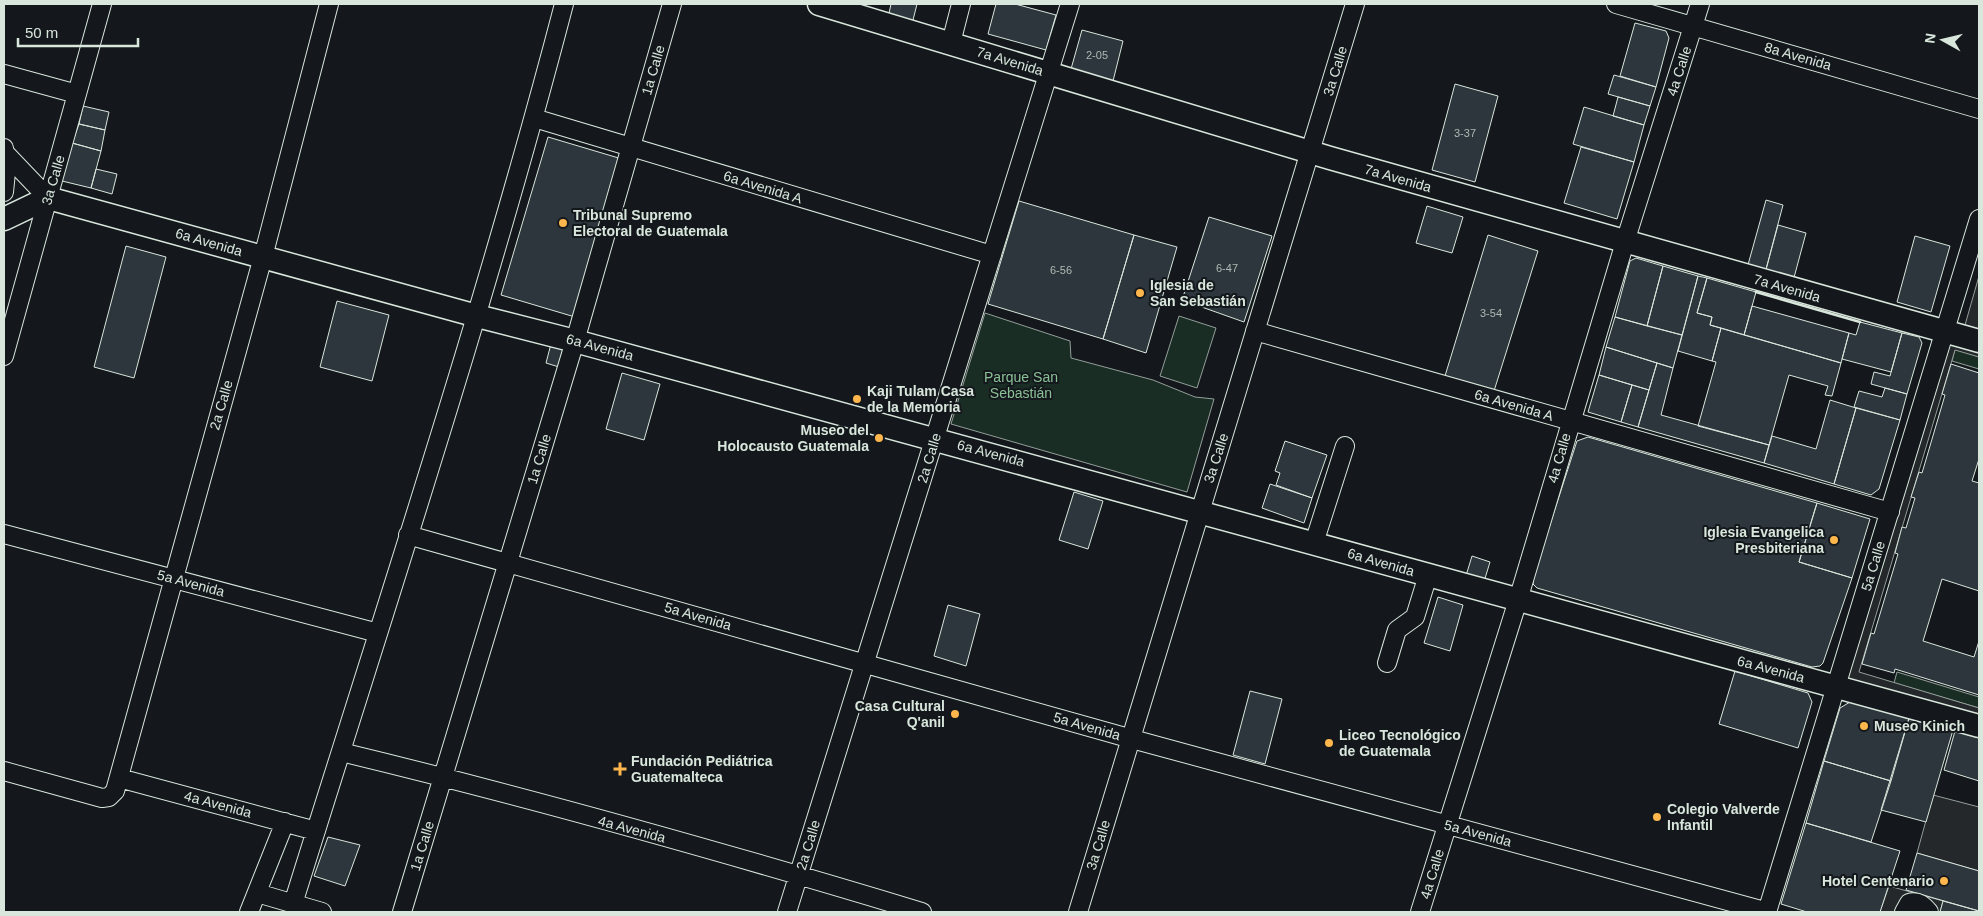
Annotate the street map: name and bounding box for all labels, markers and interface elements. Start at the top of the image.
scale bar [18,15,138,47]
north arrow [1918,15,1968,65]
text: 50 m [25,24,58,41]
text: N [1921,32,1939,44]
street label: 8a Avenida [1763,39,1834,73]
street label: 1a Calle [638,43,668,97]
street label: 7a Avenida [975,43,1046,79]
street label: 3a Calle [1320,44,1350,98]
street label: 4a Calle [1663,44,1695,98]
house number: 2-05 [1086,49,1108,61]
house number: 3-37 [1454,127,1476,139]
street label: 3a Calle [38,153,68,207]
street label: 7a Avenida [1363,161,1434,195]
street label: 6a Avenida A [722,167,805,207]
place label: Tribunal Supremo Electoral de Guatemala [573,207,728,239]
marker: Tribunal Supremo Electoral de Guatemala [557,217,569,229]
street label: 6a Avenida [174,225,245,259]
house number: 6-47 [1216,262,1238,274]
house number: 6-56 [1050,264,1072,276]
street label: 7a Avenida [1752,271,1823,305]
place label: Iglesia de San Sebastián [1150,277,1246,309]
marker: Iglesia de San Sebastián [1134,287,1146,299]
house number: 3-54 [1480,307,1502,319]
street label: 6a Avenida [565,330,636,364]
park label: Parque San Sebastián [984,369,1058,401]
street label: 2a Calle [206,378,236,432]
place label: Kaji Tulam Casa de la Memoria [867,383,974,415]
street label: 6a Avenida A [1473,386,1556,424]
marker: Kaji Tulam Casa de la Memoria [851,393,863,405]
place label: Museo del Holocausto Guatemala [717,422,869,454]
street label: 2a Calle [914,431,944,485]
street label: 3a Calle [1200,431,1232,485]
street label: 4a Calle [1544,431,1574,485]
street label: 1a Calle [524,432,554,486]
marker: Museo del Holocausto Guatemala [873,432,885,444]
street label: 6a Avenida [956,436,1027,470]
place label: Iglesia Evangelica Presbiteriana [1703,524,1824,556]
marker: Iglesia Evangelica Presbiteriana [1828,534,1840,546]
street label: 5a Calle [1858,539,1888,593]
street label: 6a Avenida [1346,545,1417,579]
street label: 5a Avenida [156,566,227,600]
street label: 5a Avenida [663,599,734,633]
street label: 6a Avenida [1736,652,1807,686]
place label: Casa Cultural Q'anil [855,698,945,730]
marker: Casa Cultural Q'anil [949,708,961,720]
street label: 5a Avenida [1052,709,1123,743]
place label: Museo Kinich [1874,718,1965,734]
marker: Museo Kinich [1858,720,1870,732]
place label: Liceo Tecnológico de Guatemala [1339,727,1461,759]
marker: Liceo Tecnológico de Guatemala [1323,737,1335,749]
place label: Fundación Pediátrica Guatemalteca [631,753,773,785]
marker: Fundación Pediátrica Guatemalteca [613,762,627,776]
street label: 4a Avenida [183,787,254,821]
place label: Colegio Valverde Infantil [1667,801,1780,833]
marker: Colegio Valverde Infantil [1651,811,1663,823]
street label: 4a Avenida [597,812,668,846]
street label: 5a Avenida [1443,816,1514,850]
street label: 2a Calle [793,818,823,872]
street label: 3a Calle [1083,818,1113,872]
street label: 1a Calle [407,819,437,873]
street label: 4a Calle [1417,847,1447,901]
place label: Hotel Centenario [1822,873,1934,889]
marker: Hotel Centenario [1938,875,1950,887]

